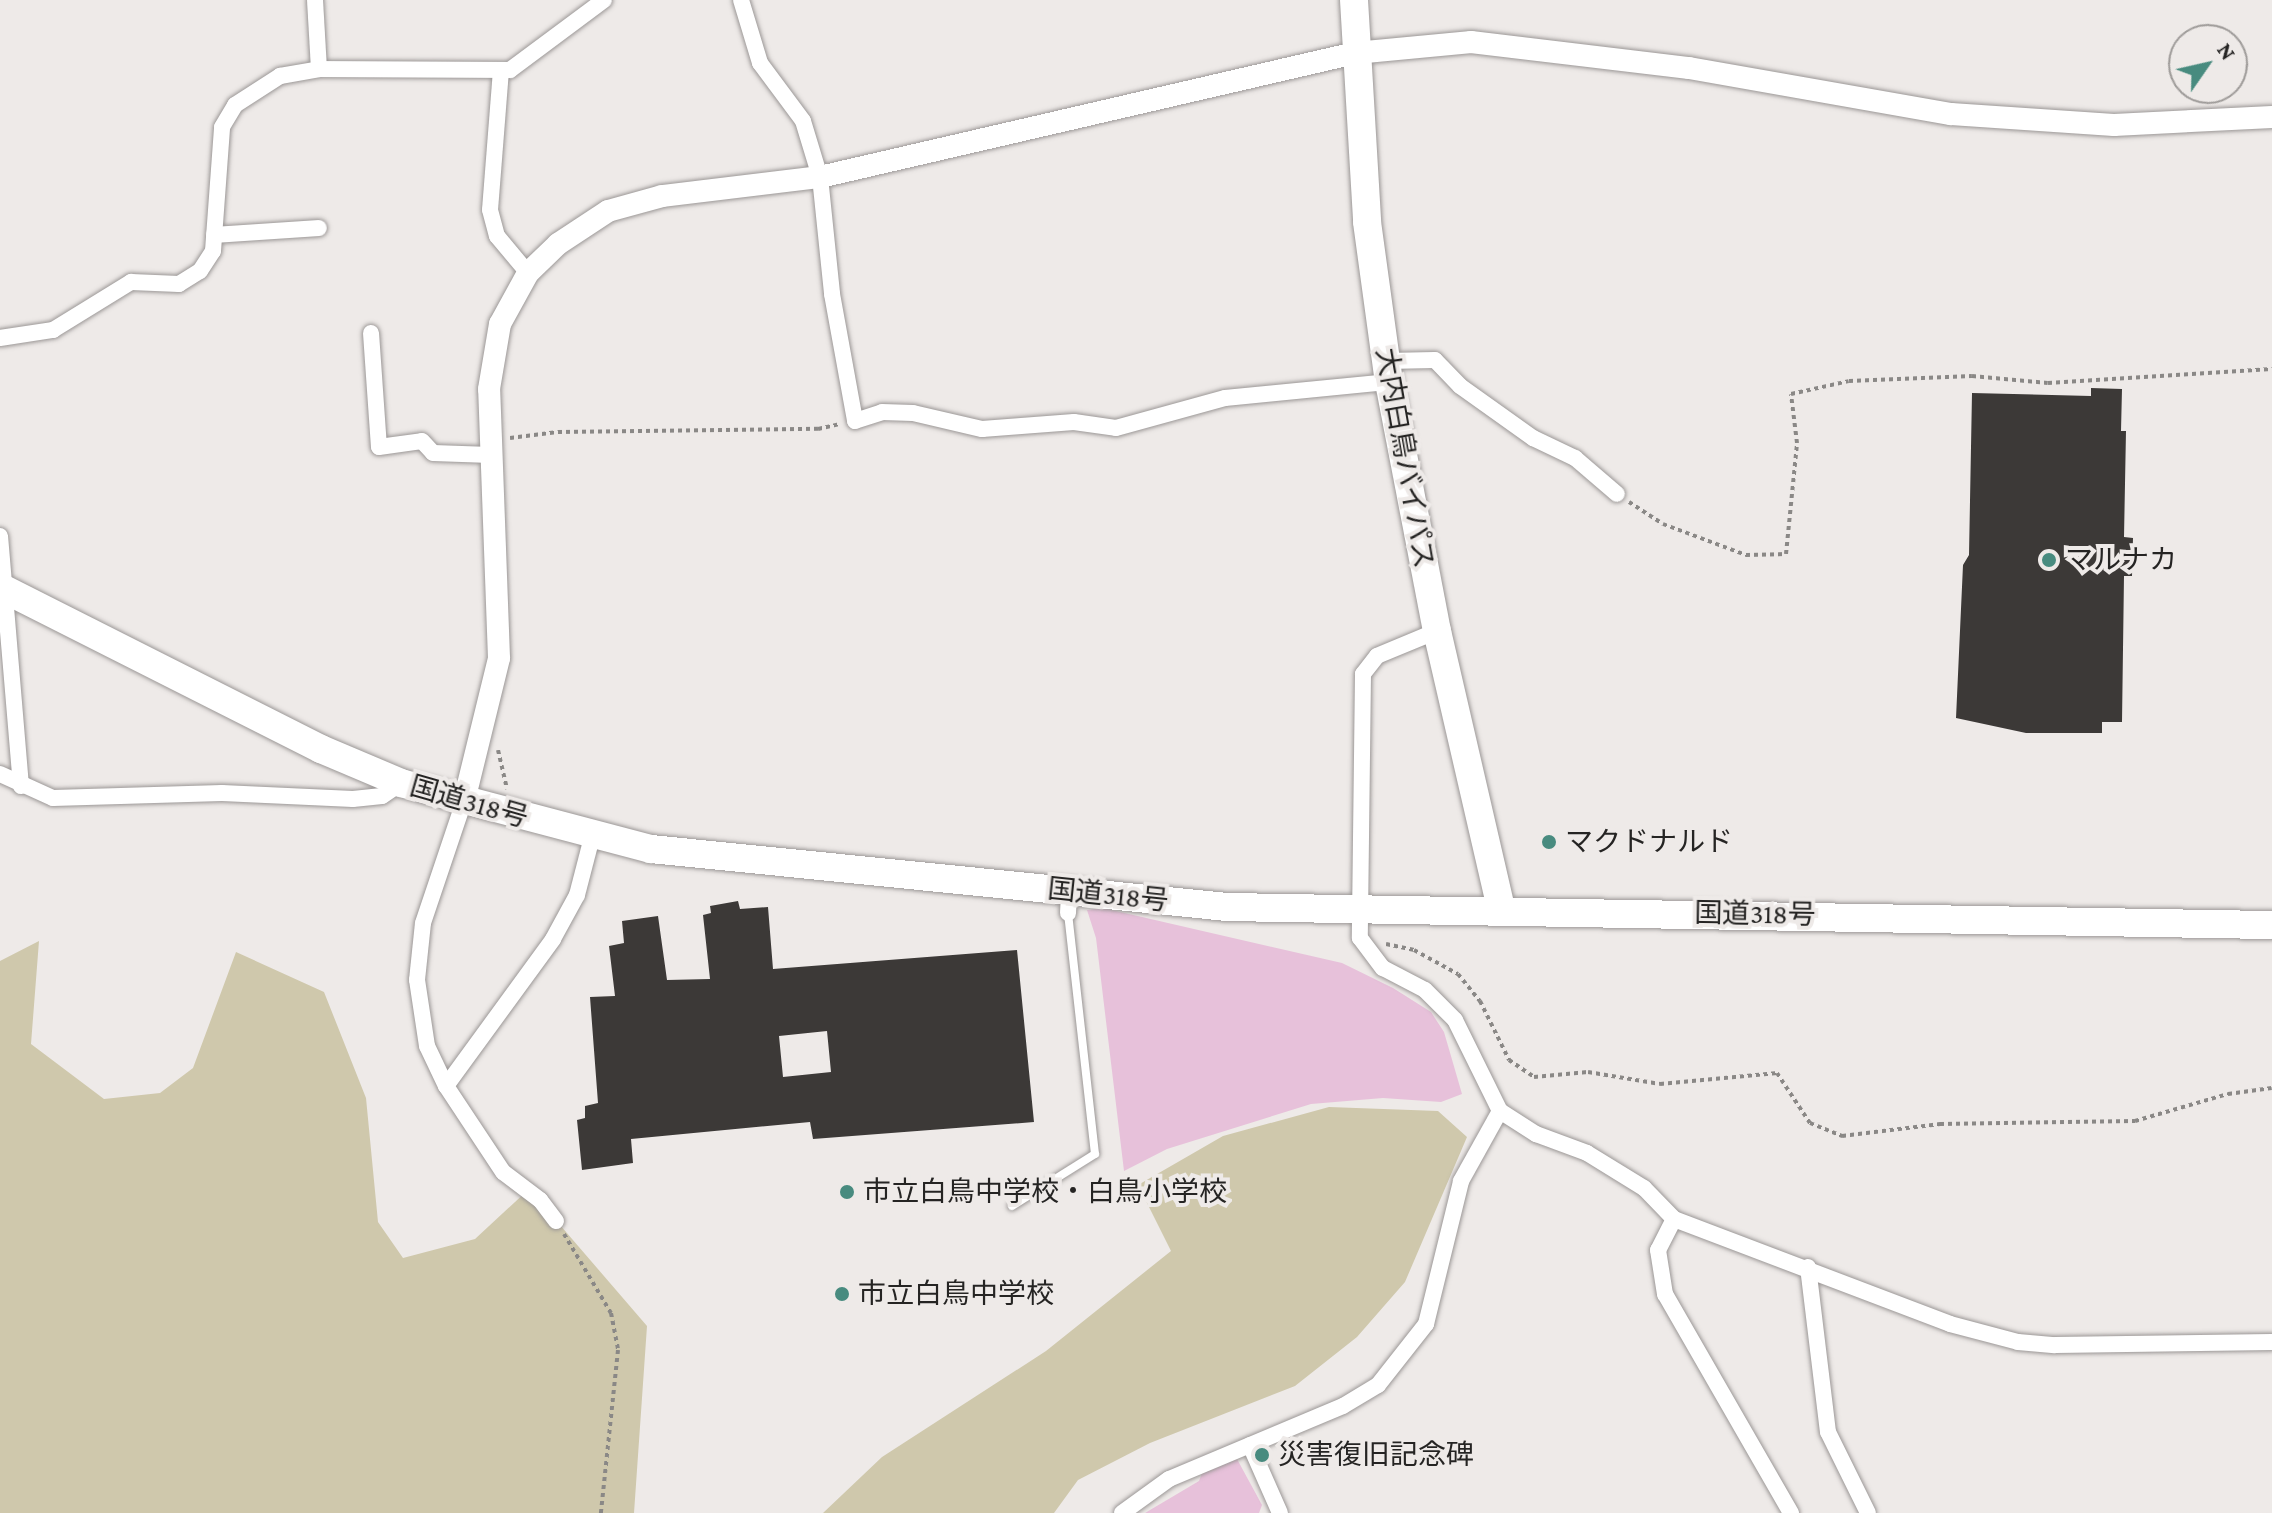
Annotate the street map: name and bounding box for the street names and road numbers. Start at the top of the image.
street label: 大内白鳥バイパス [1369,345,1441,571]
street label: 国道318号 [406,769,532,835]
street label: 国道318号 [1046,872,1170,918]
street label: 国道318号 [1694,896,1816,932]

